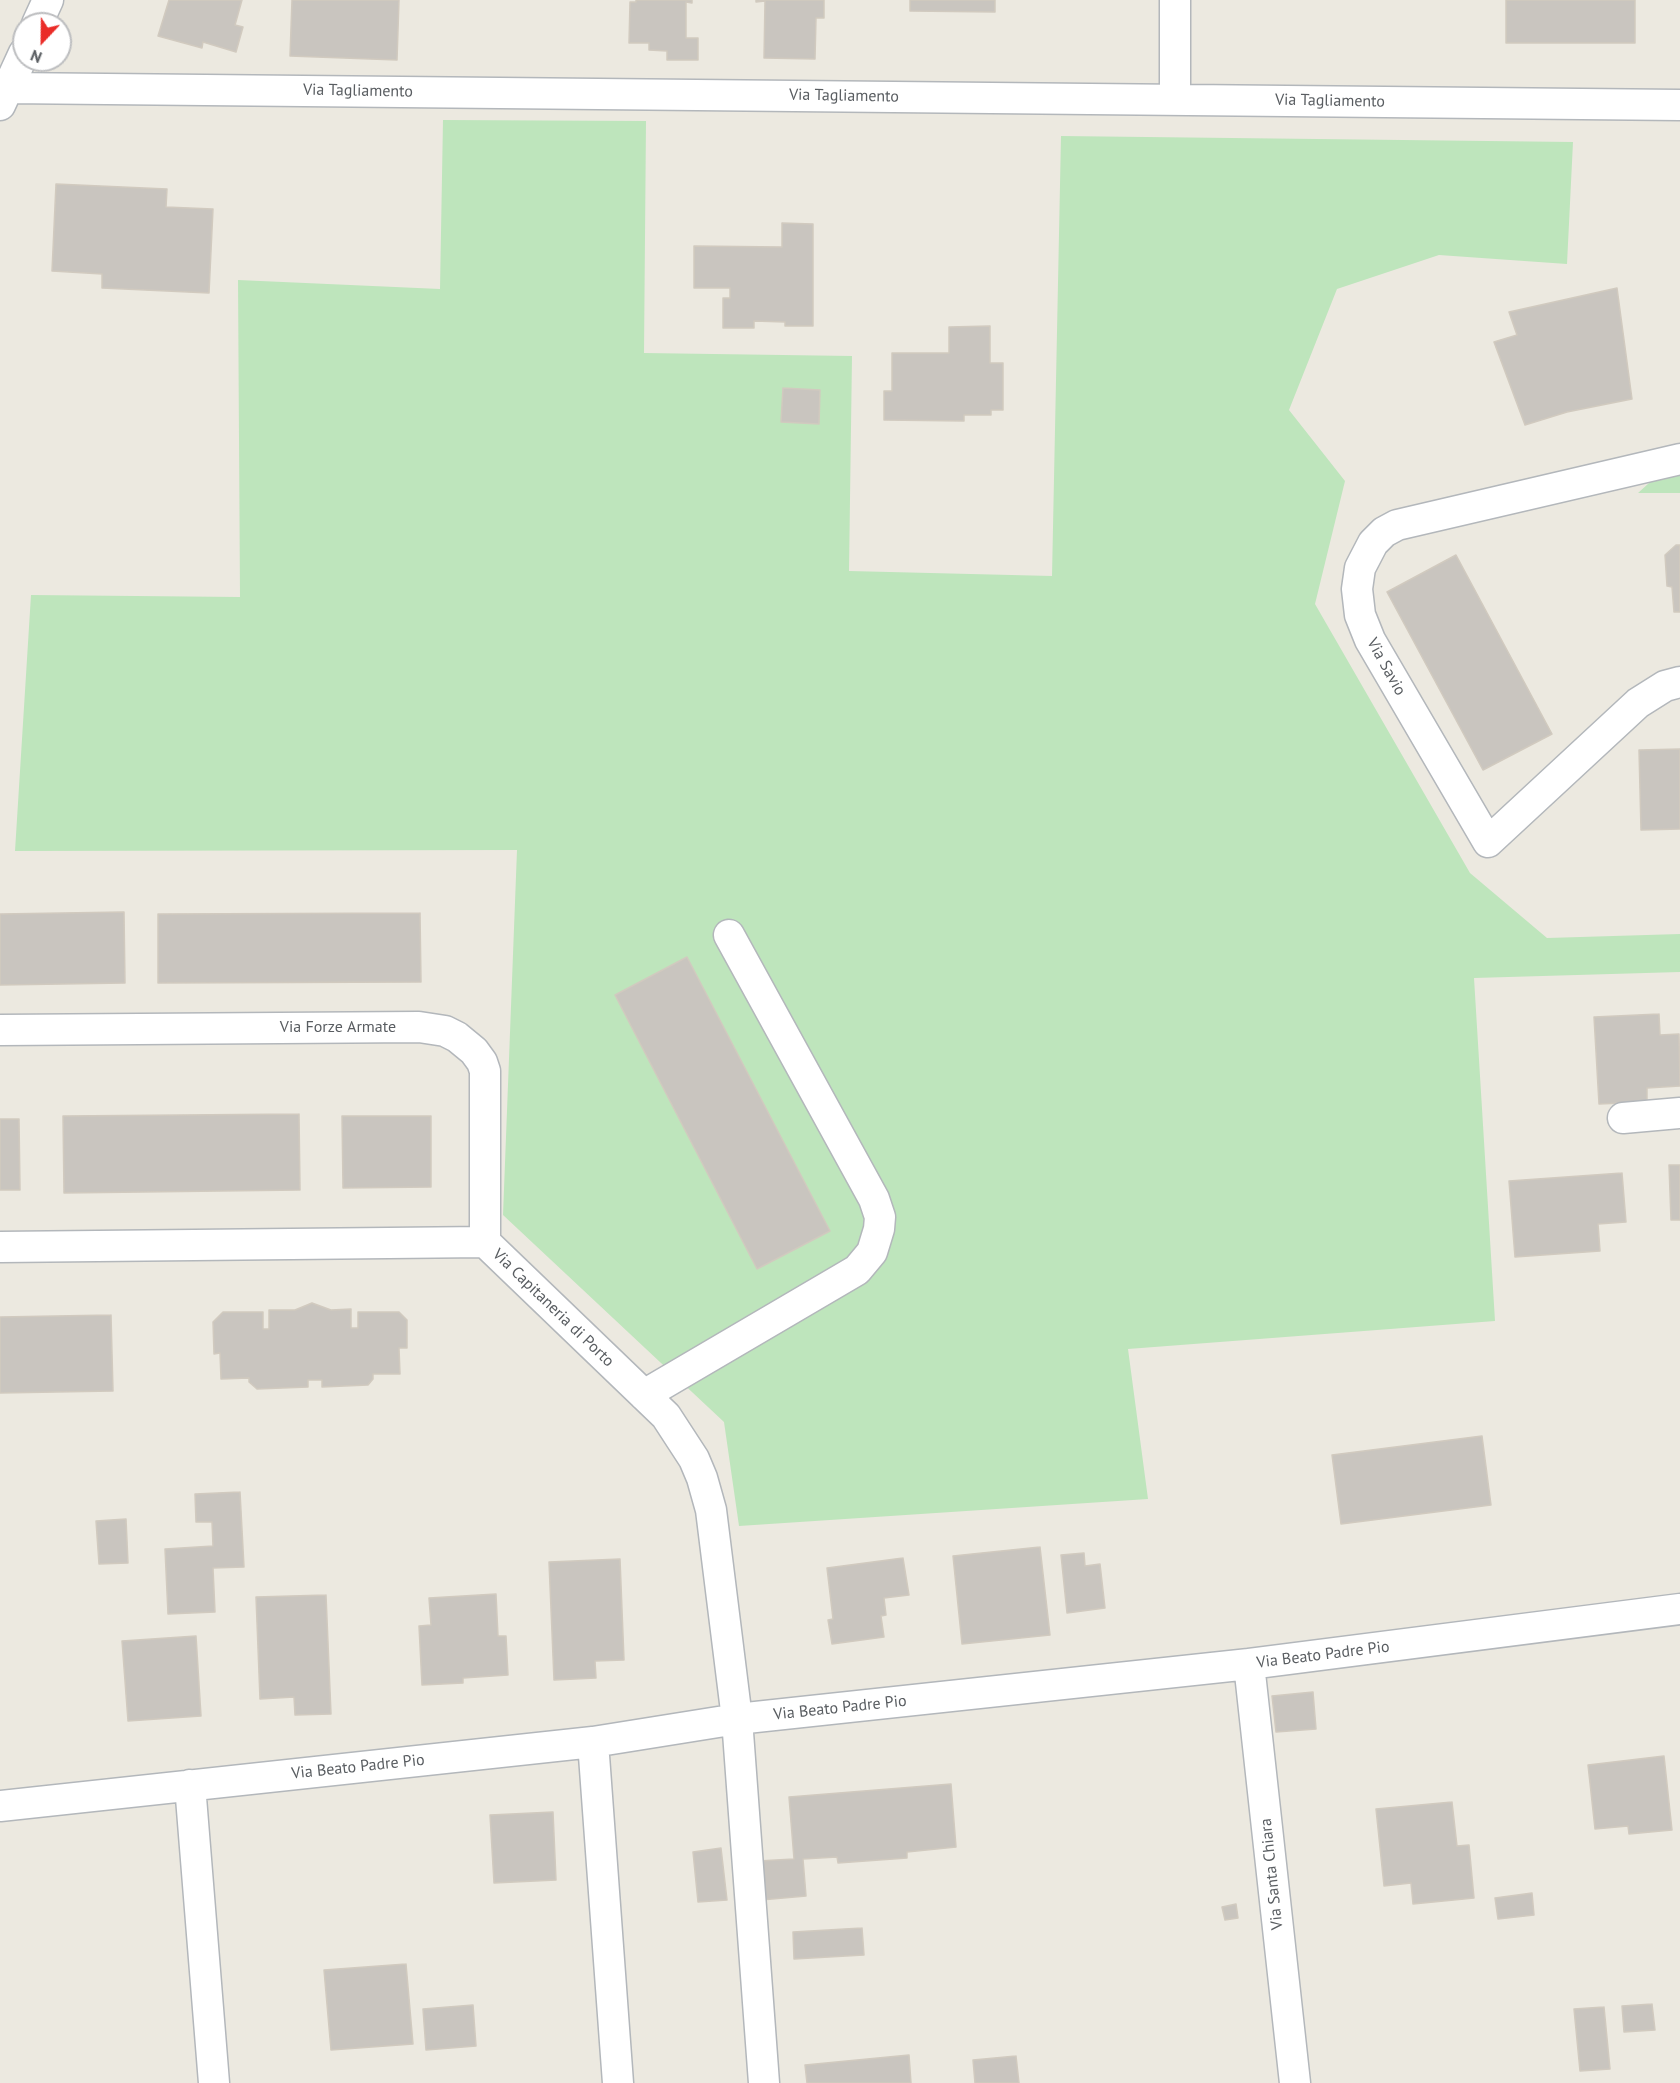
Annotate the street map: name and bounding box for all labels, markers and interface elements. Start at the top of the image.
north arrow [12,12,72,72]
text: N [27,46,45,68]
street label: Via Tagliamento [303,80,413,102]
street label: Via Tagliamento [789,85,899,107]
street label: Via Tagliamento [1275,90,1385,112]
street label: Via Savio [1362,635,1410,699]
street label: Via Forze Armate [280,1017,396,1037]
street label: Via Capitaneria di Porto [488,1245,618,1371]
street label: Via Beato Padre Pio [1255,1637,1391,1673]
street label: Via Beato Padre Pio [773,1691,907,1725]
street label: Via Beato Padre Pio [291,1750,425,1784]
street label: Via Santa Chiara [1257,1817,1287,1931]

